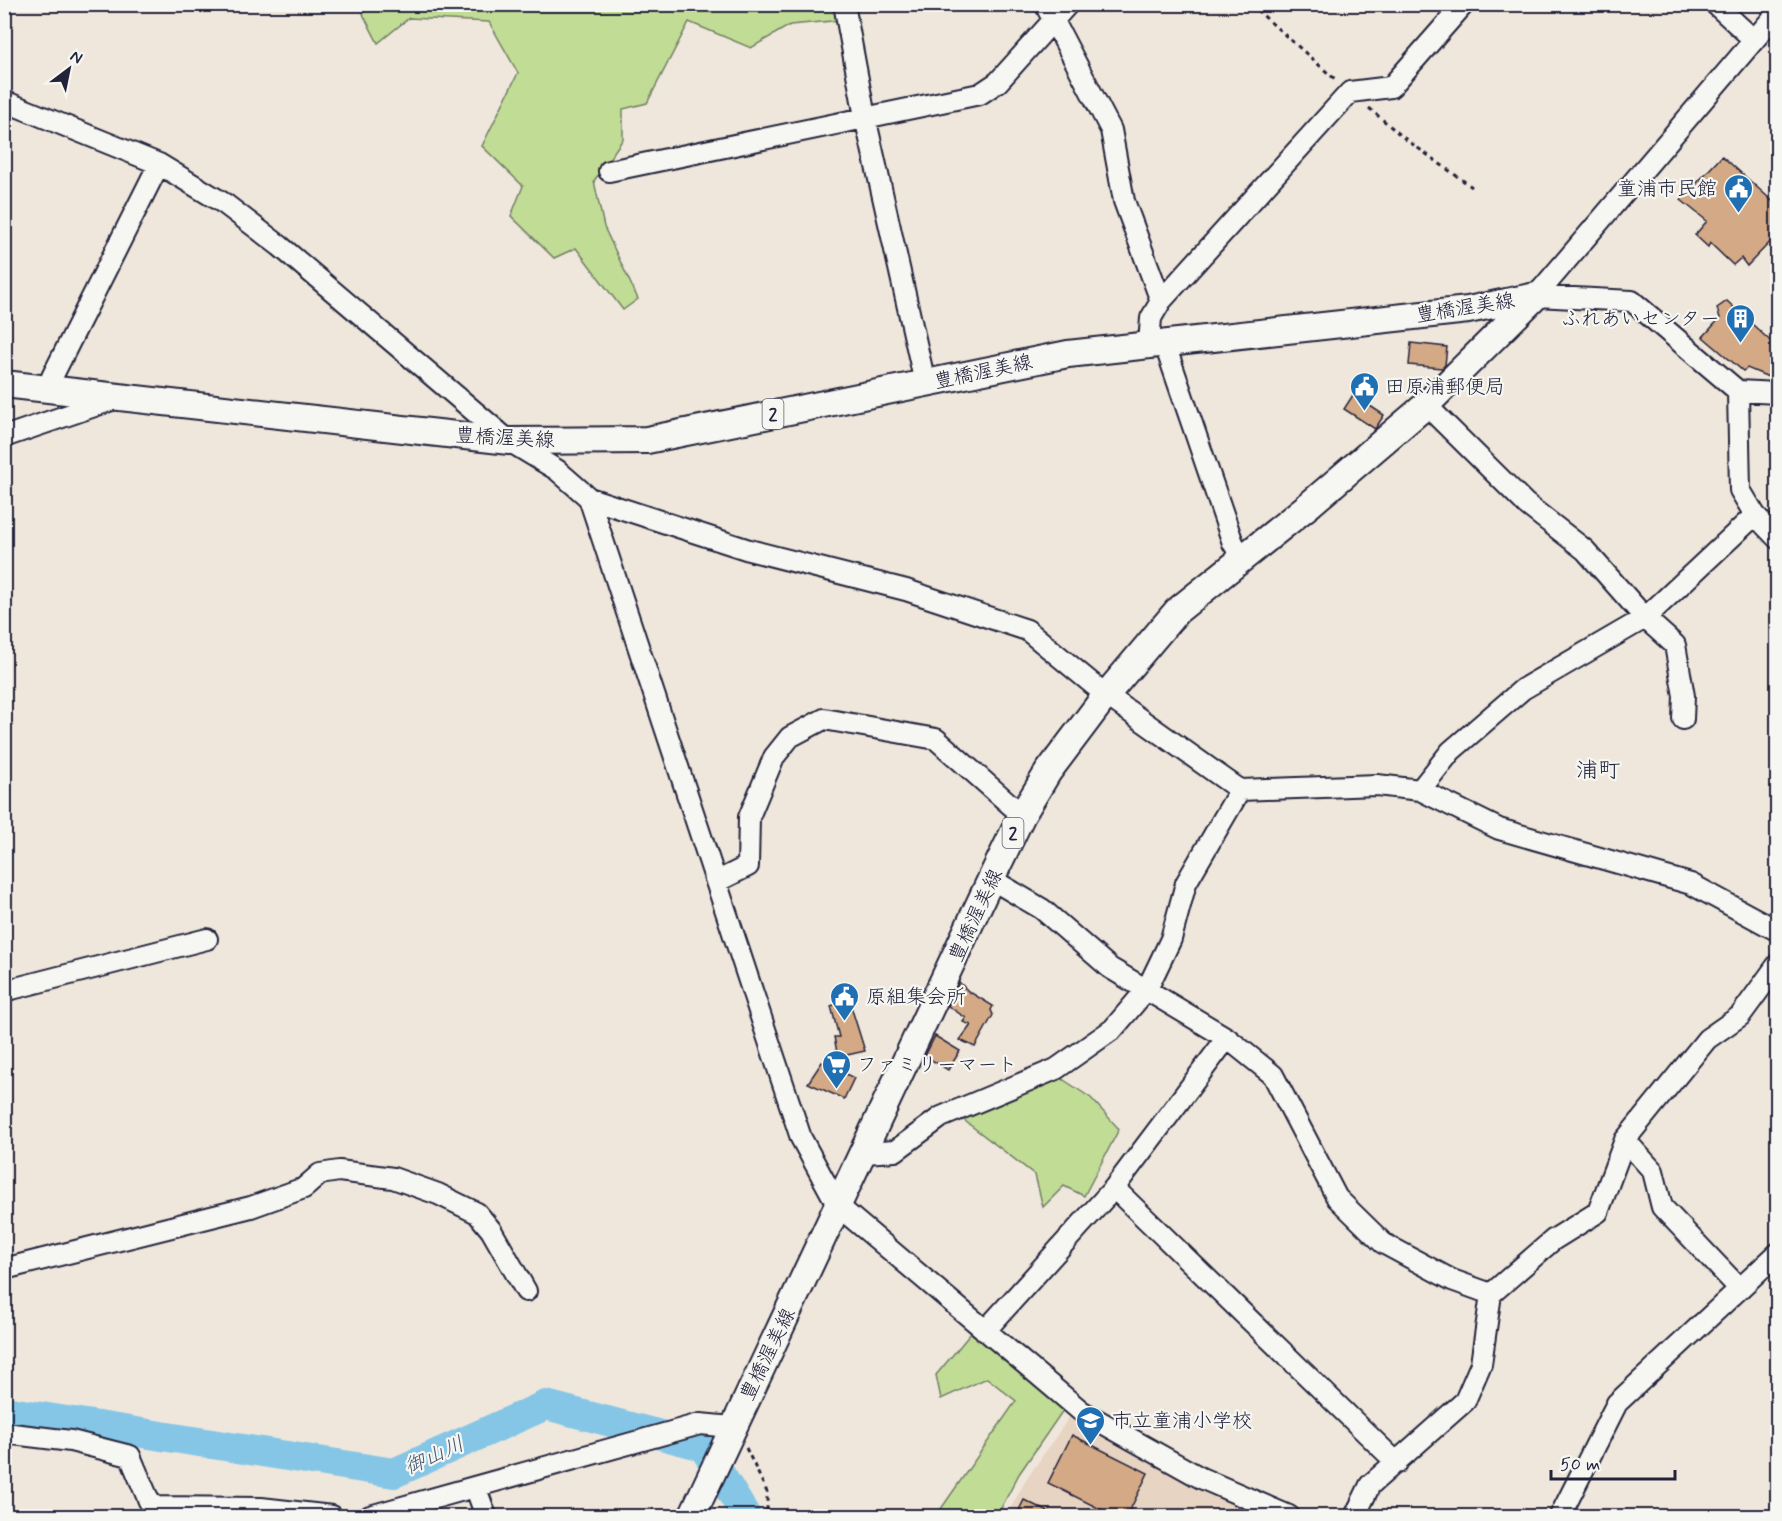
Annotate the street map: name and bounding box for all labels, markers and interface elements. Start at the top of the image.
north arrow [39,39,99,99]
text: N [66,46,86,69]
public building icon: 童浦市民館 [1722,172,1754,214]
place label: 童浦市民館 [1617,176,1717,203]
street label: 豊橋渥美線 [1414,287,1517,330]
building icon: ふれあいセンター [1725,302,1757,344]
place label: ふれあいセンター [1561,306,1720,333]
street label: 豊橋渥美線 [932,349,1035,396]
public building icon: 田原浦郵便局 [1348,370,1380,412]
place label: 田原浦郵便局 [1385,374,1505,401]
road number: 2 [762,399,784,429]
street label: 豊橋渥美線 [454,422,556,455]
district label: 浦町 [1576,757,1620,785]
road number: 2 [1002,818,1024,848]
street label: 豊橋渥美線 [943,865,1010,967]
public building icon: 原組集会所 [829,980,861,1022]
place label: 原組集会所 [866,984,966,1011]
supermarket icon: ファミリーマート [820,1048,852,1090]
place label: ファミリーマート [857,1052,1017,1079]
street label: 豊橋渥美線 [734,1304,802,1406]
school or university icon: 市立童浦小学校 [1075,1404,1107,1446]
place label: 市立童浦小学校 [1112,1408,1252,1435]
water label: 御山川 [400,1430,469,1482]
scale bar [1551,1443,1676,1481]
text: 50 m [1560,1453,1600,1477]

